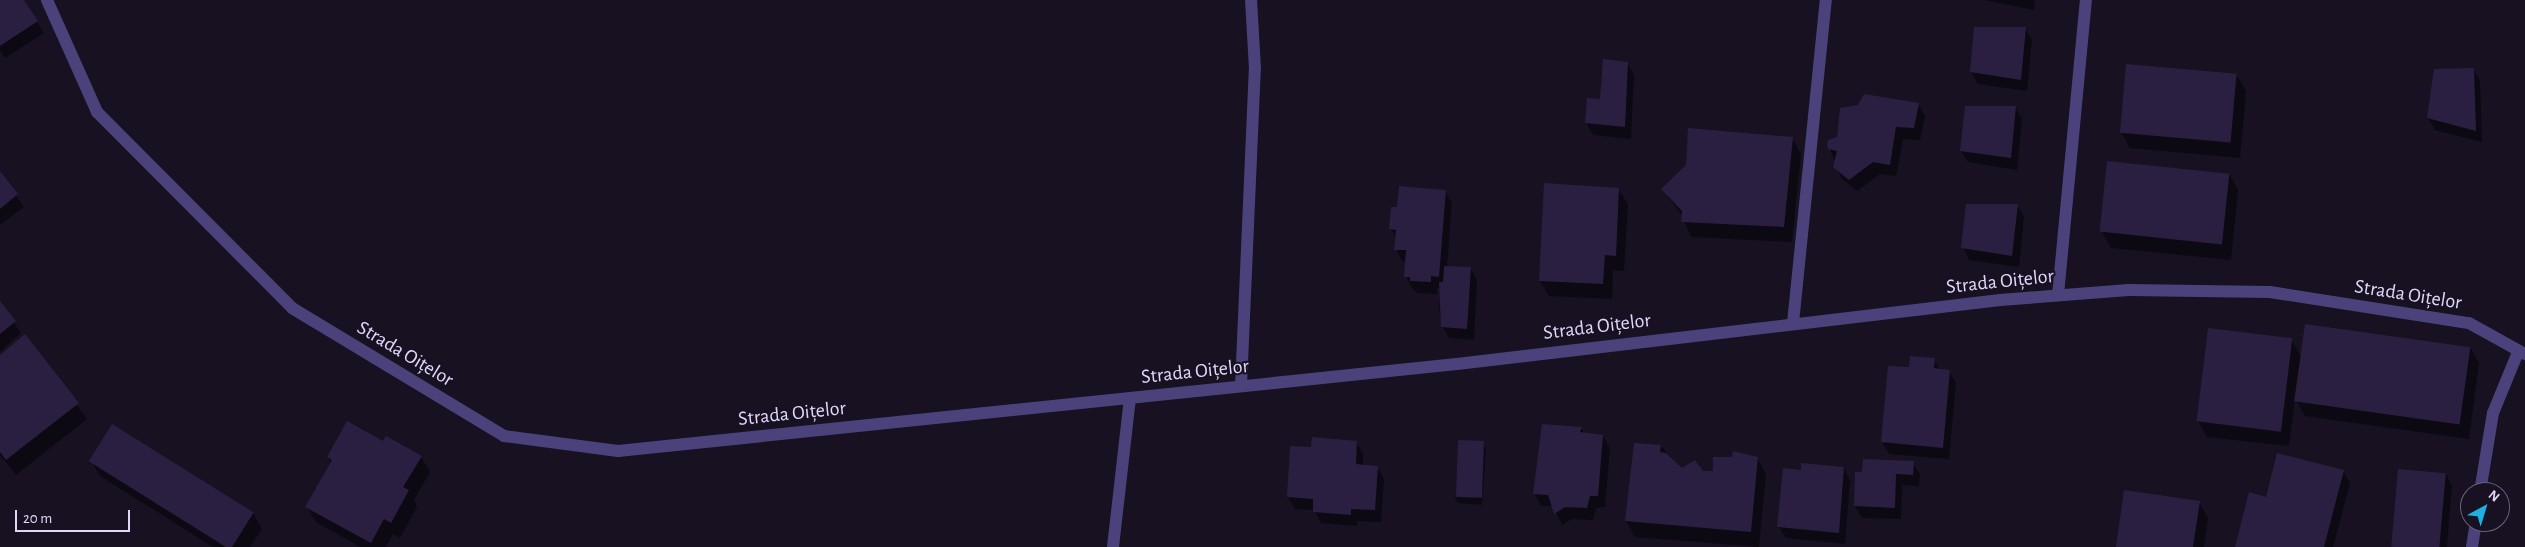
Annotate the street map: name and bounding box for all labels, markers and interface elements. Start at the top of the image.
street label: Strada Oițelor [1945,264,2055,300]
street label: Strada Oițelor [2353,275,2463,315]
street label: Strada Oițelor [1542,309,1652,345]
street label: Strada Oițelor [352,316,458,392]
street label: Strada Oițelor [1140,354,1250,390]
street label: Strada Oițelor [737,396,847,432]
north arrow [2460,482,2510,532]
text: N [2486,488,2502,505]
scale bar [18,500,132,532]
text: 20 m [23,511,52,526]

